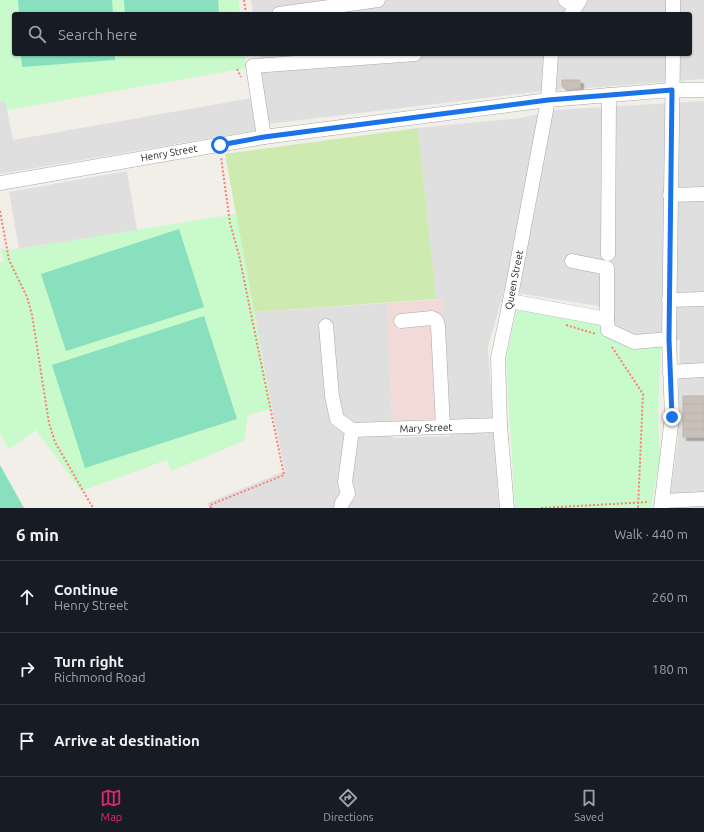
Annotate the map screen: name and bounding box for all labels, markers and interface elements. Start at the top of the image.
search box [12,12,692,56]
icon: search [26,23,48,45]
text: Search here [58,26,137,43]
route start [211,136,229,154]
street label: Henry Street [140,143,198,163]
street label: Queen Street [503,249,525,311]
route end [663,408,681,426]
street label: Mary Street [399,422,453,434]
text: 6 min [16,525,59,544]
text: Walk · 440 m [614,527,688,541]
text: Continue [54,581,118,598]
icon: ahead [16,586,38,608]
text: 260 m [652,590,688,604]
text: Henry Street [54,598,128,612]
text: Turn right [54,653,124,670]
icon: right [16,658,38,680]
text: 180 m [652,662,688,676]
text: Richmond Road [54,670,146,684]
icon: arrive [16,730,38,752]
text: Arrive at destination [54,732,200,749]
tab: Map [100,787,122,823]
tab: Directions [323,787,374,823]
tab: Saved [574,787,604,823]

